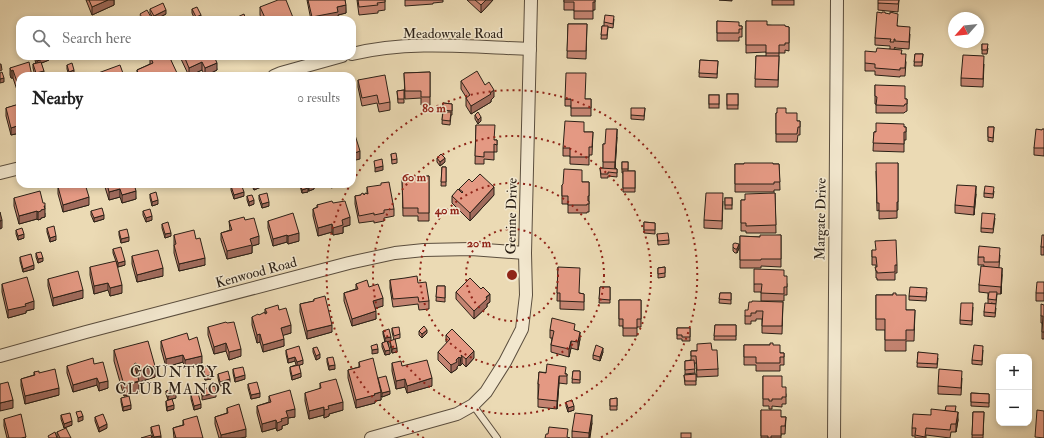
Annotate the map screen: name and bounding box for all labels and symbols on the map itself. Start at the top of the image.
north arrow [948,12,984,48]
street label: Meadowvale Road [403,25,503,42]
text: 80 m [422,101,446,116]
text: 60 m [402,170,427,185]
street label: Genine Drive [502,177,521,254]
street label: Margate Drive [811,178,830,260]
text: 40 m [434,203,460,218]
text: 20 m [467,236,492,251]
street label: Kenwood Road [214,253,299,292]
centre of rings [505,268,519,282]
district label: COUNTRY CLUB MANOR [115,363,233,399]

